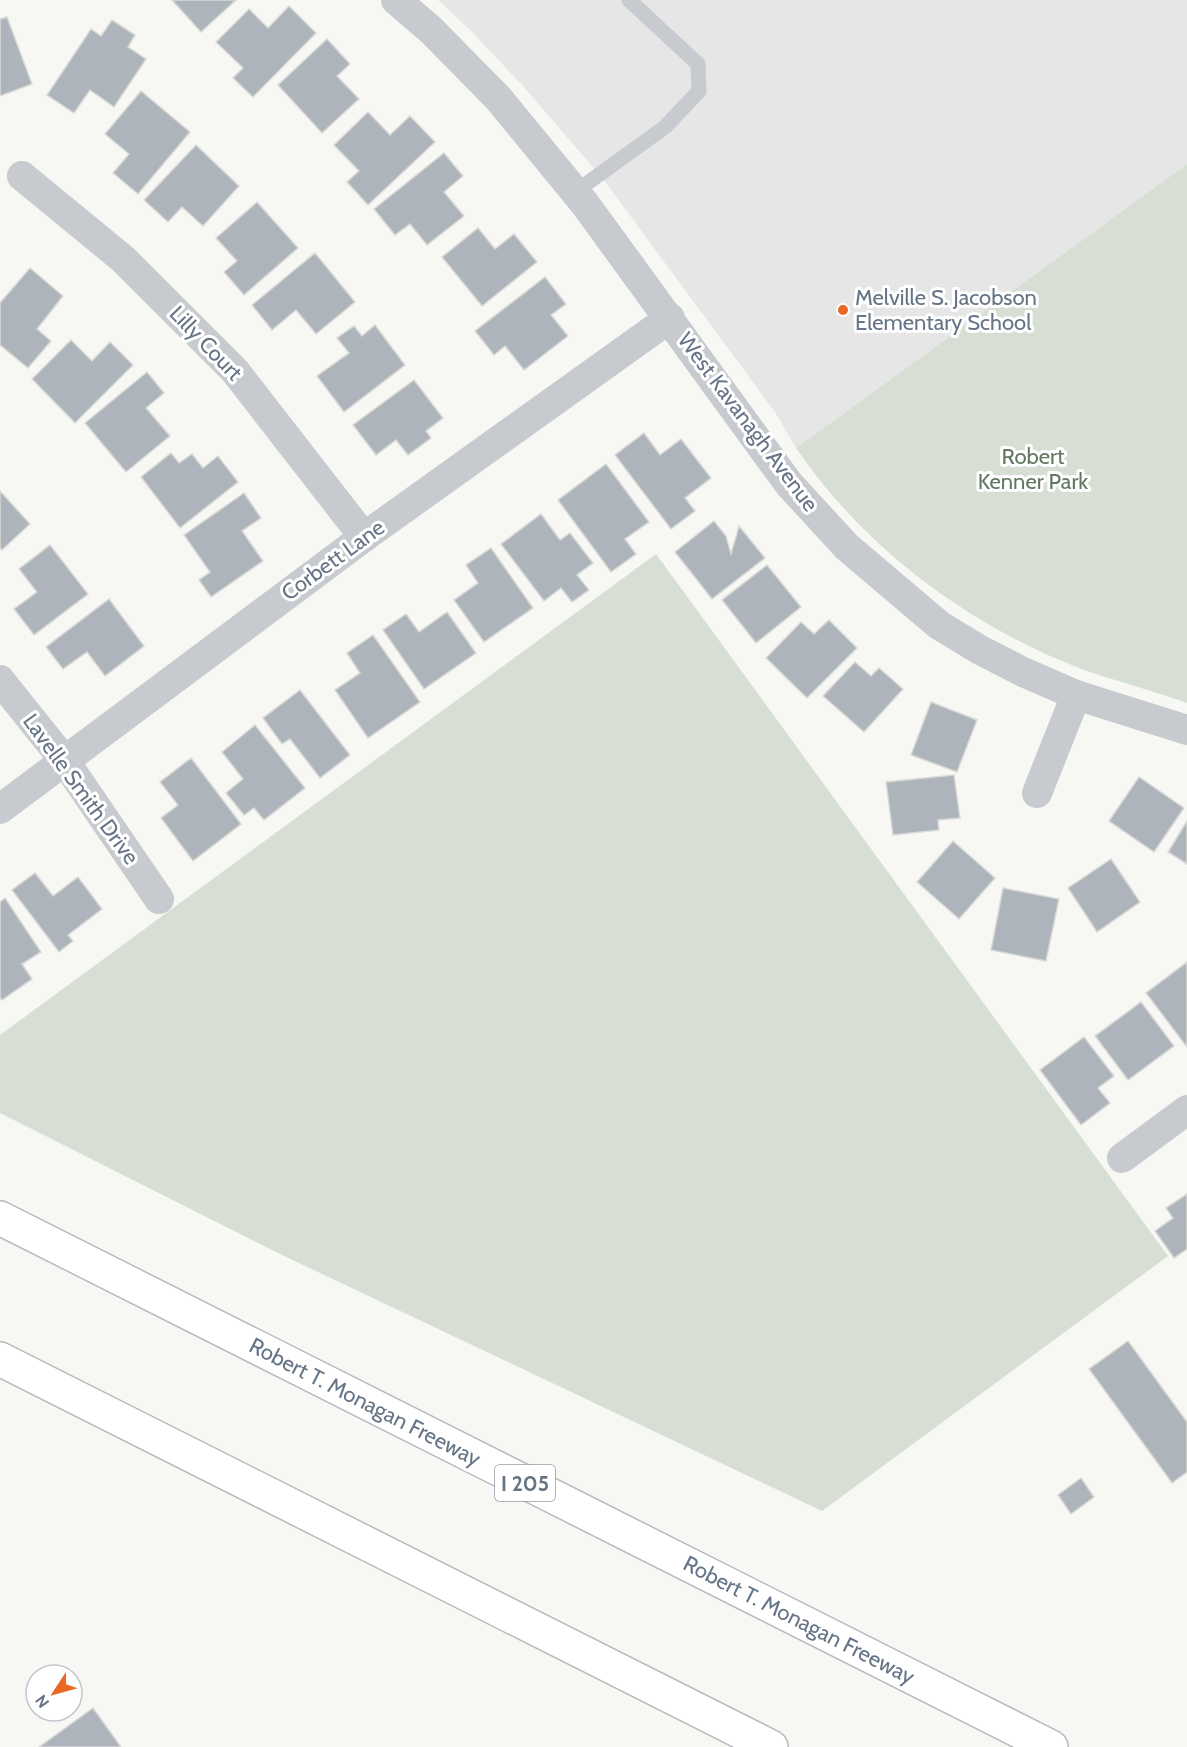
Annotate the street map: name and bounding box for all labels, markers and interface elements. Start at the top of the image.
place label: Melville S. Jacobson Elementary School [855,284,1037,336]
street label: Lilly Court [164,300,248,386]
marker: Melville S. Jacobson Elementary School [836,303,850,317]
street label: West Kavanagh Avenue [672,327,824,517]
park label: Robert Kenner Park [978,443,1088,495]
street label: Corbett Lane [276,514,390,606]
street label: Lavelle Smith Drive [17,708,145,870]
street label: Robert T. Monagan Freeway [245,1332,485,1472]
road number: I 205 [495,1465,555,1501]
street label: Robert T. Monagan Freeway [679,1550,919,1690]
north arrow [24,1663,84,1723]
text: N [31,1691,53,1712]

